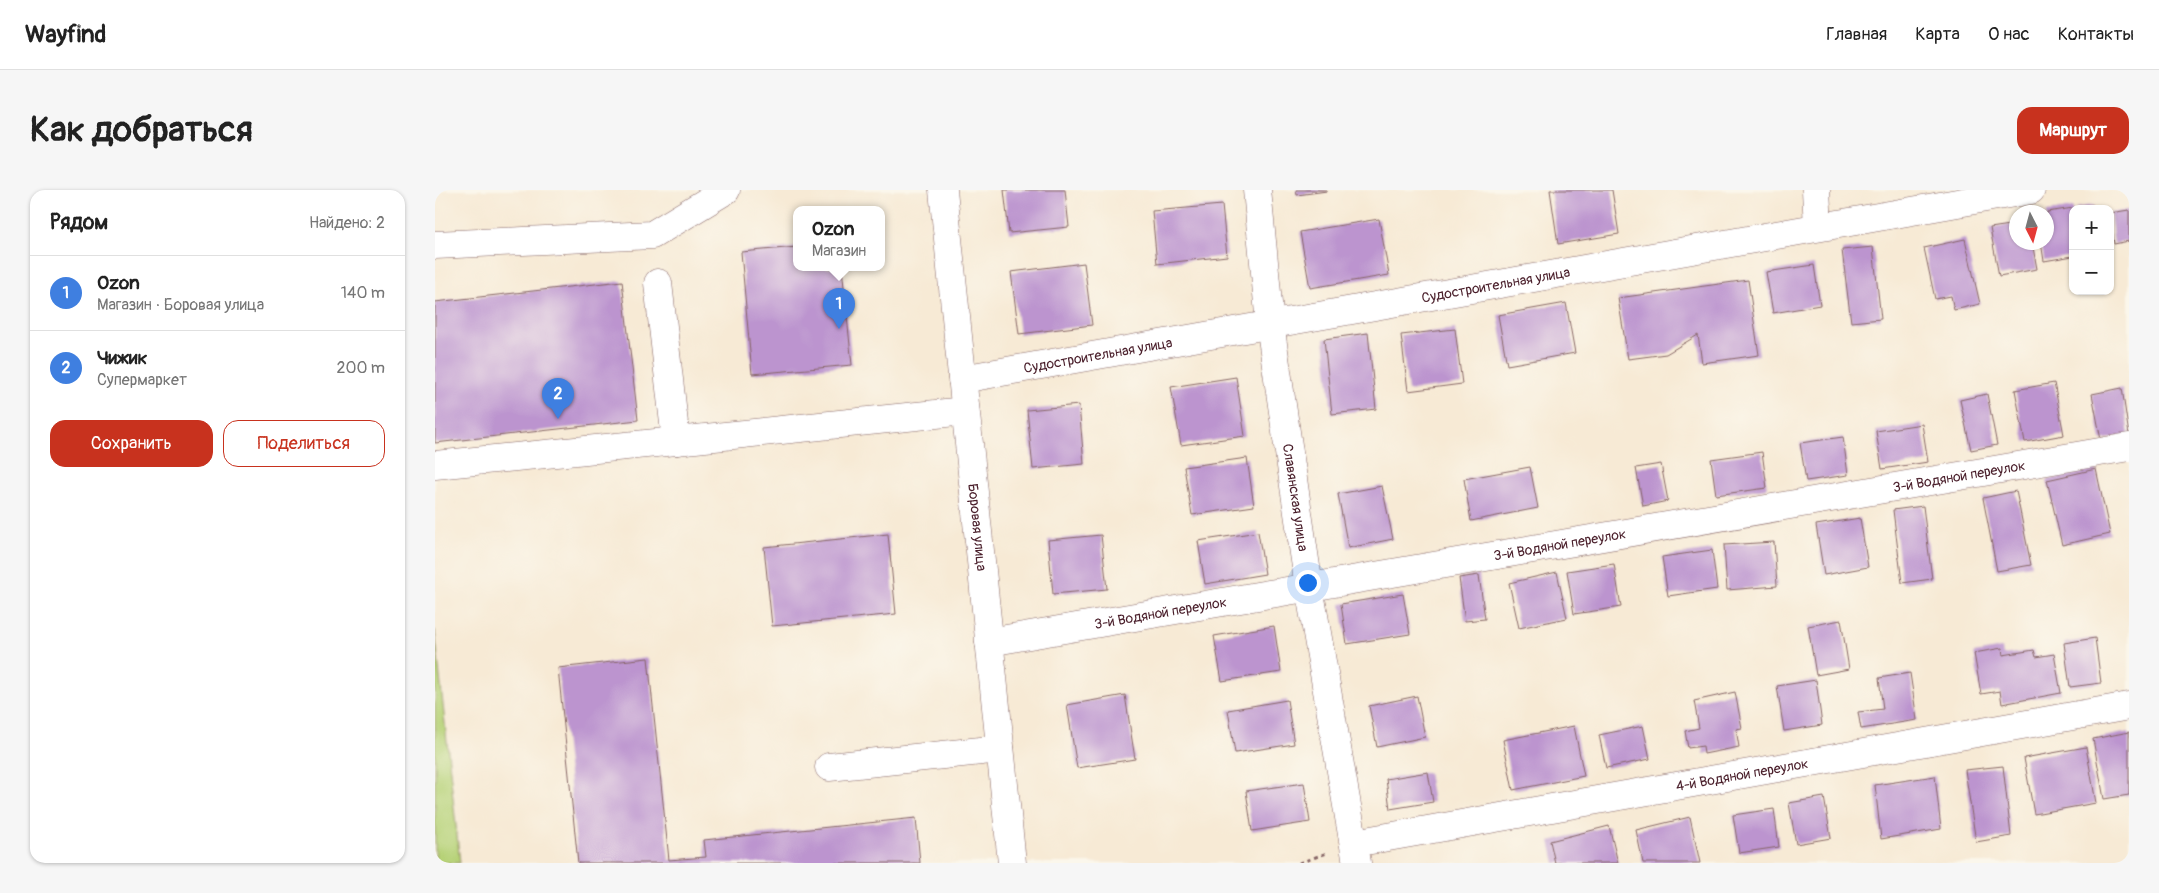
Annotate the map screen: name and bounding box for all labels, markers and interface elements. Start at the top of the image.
text: Wayfind [25,20,106,49]
text: Главная [1826,23,1887,46]
text: Карта [1915,23,1960,46]
text: О нас [1988,23,2030,46]
text: Контакты [2058,23,2134,46]
button: Маршрут [2017,107,2129,154]
text: Как добраться [30,108,253,152]
north arrow [2009,205,2054,250]
map controls [2069,205,2114,295]
button: + [2069,205,2114,250]
popup [793,206,885,271]
text: Рядом [50,209,108,236]
text: Найдено: 2 [309,213,385,233]
text: Ozon [812,217,854,241]
text: Магазин [812,241,866,261]
button: − [2069,250,2114,295]
street label: Судостроительная улица [1420,263,1571,306]
text: Ozon [97,271,140,295]
text: 1 [63,283,69,303]
text: 140 m [341,283,385,303]
pin: 1 [823,288,855,329]
text: Магазин · Боровая улица [97,295,264,315]
street label: Судостроительная улица [1022,333,1174,376]
text: Чижик [97,346,147,370]
text: 2 [62,358,70,378]
text: 200 m [337,358,385,378]
text: Супермаркет [97,370,187,390]
pin: 2 [542,378,574,419]
button: Сохранить [50,420,213,467]
button: Поделиться [223,420,385,467]
street label: Славянская улица [1279,443,1312,552]
street label: 3-й Водяной переулок [1891,456,2026,496]
street label: Боровая улица [965,483,991,572]
street label: 3-й Водяной переулок [1492,525,1627,564]
your location [1295,570,1321,596]
street label: 3-й Водяной переулок [1093,593,1228,632]
street label: 4-й Водяной переулок [1674,754,1810,794]

